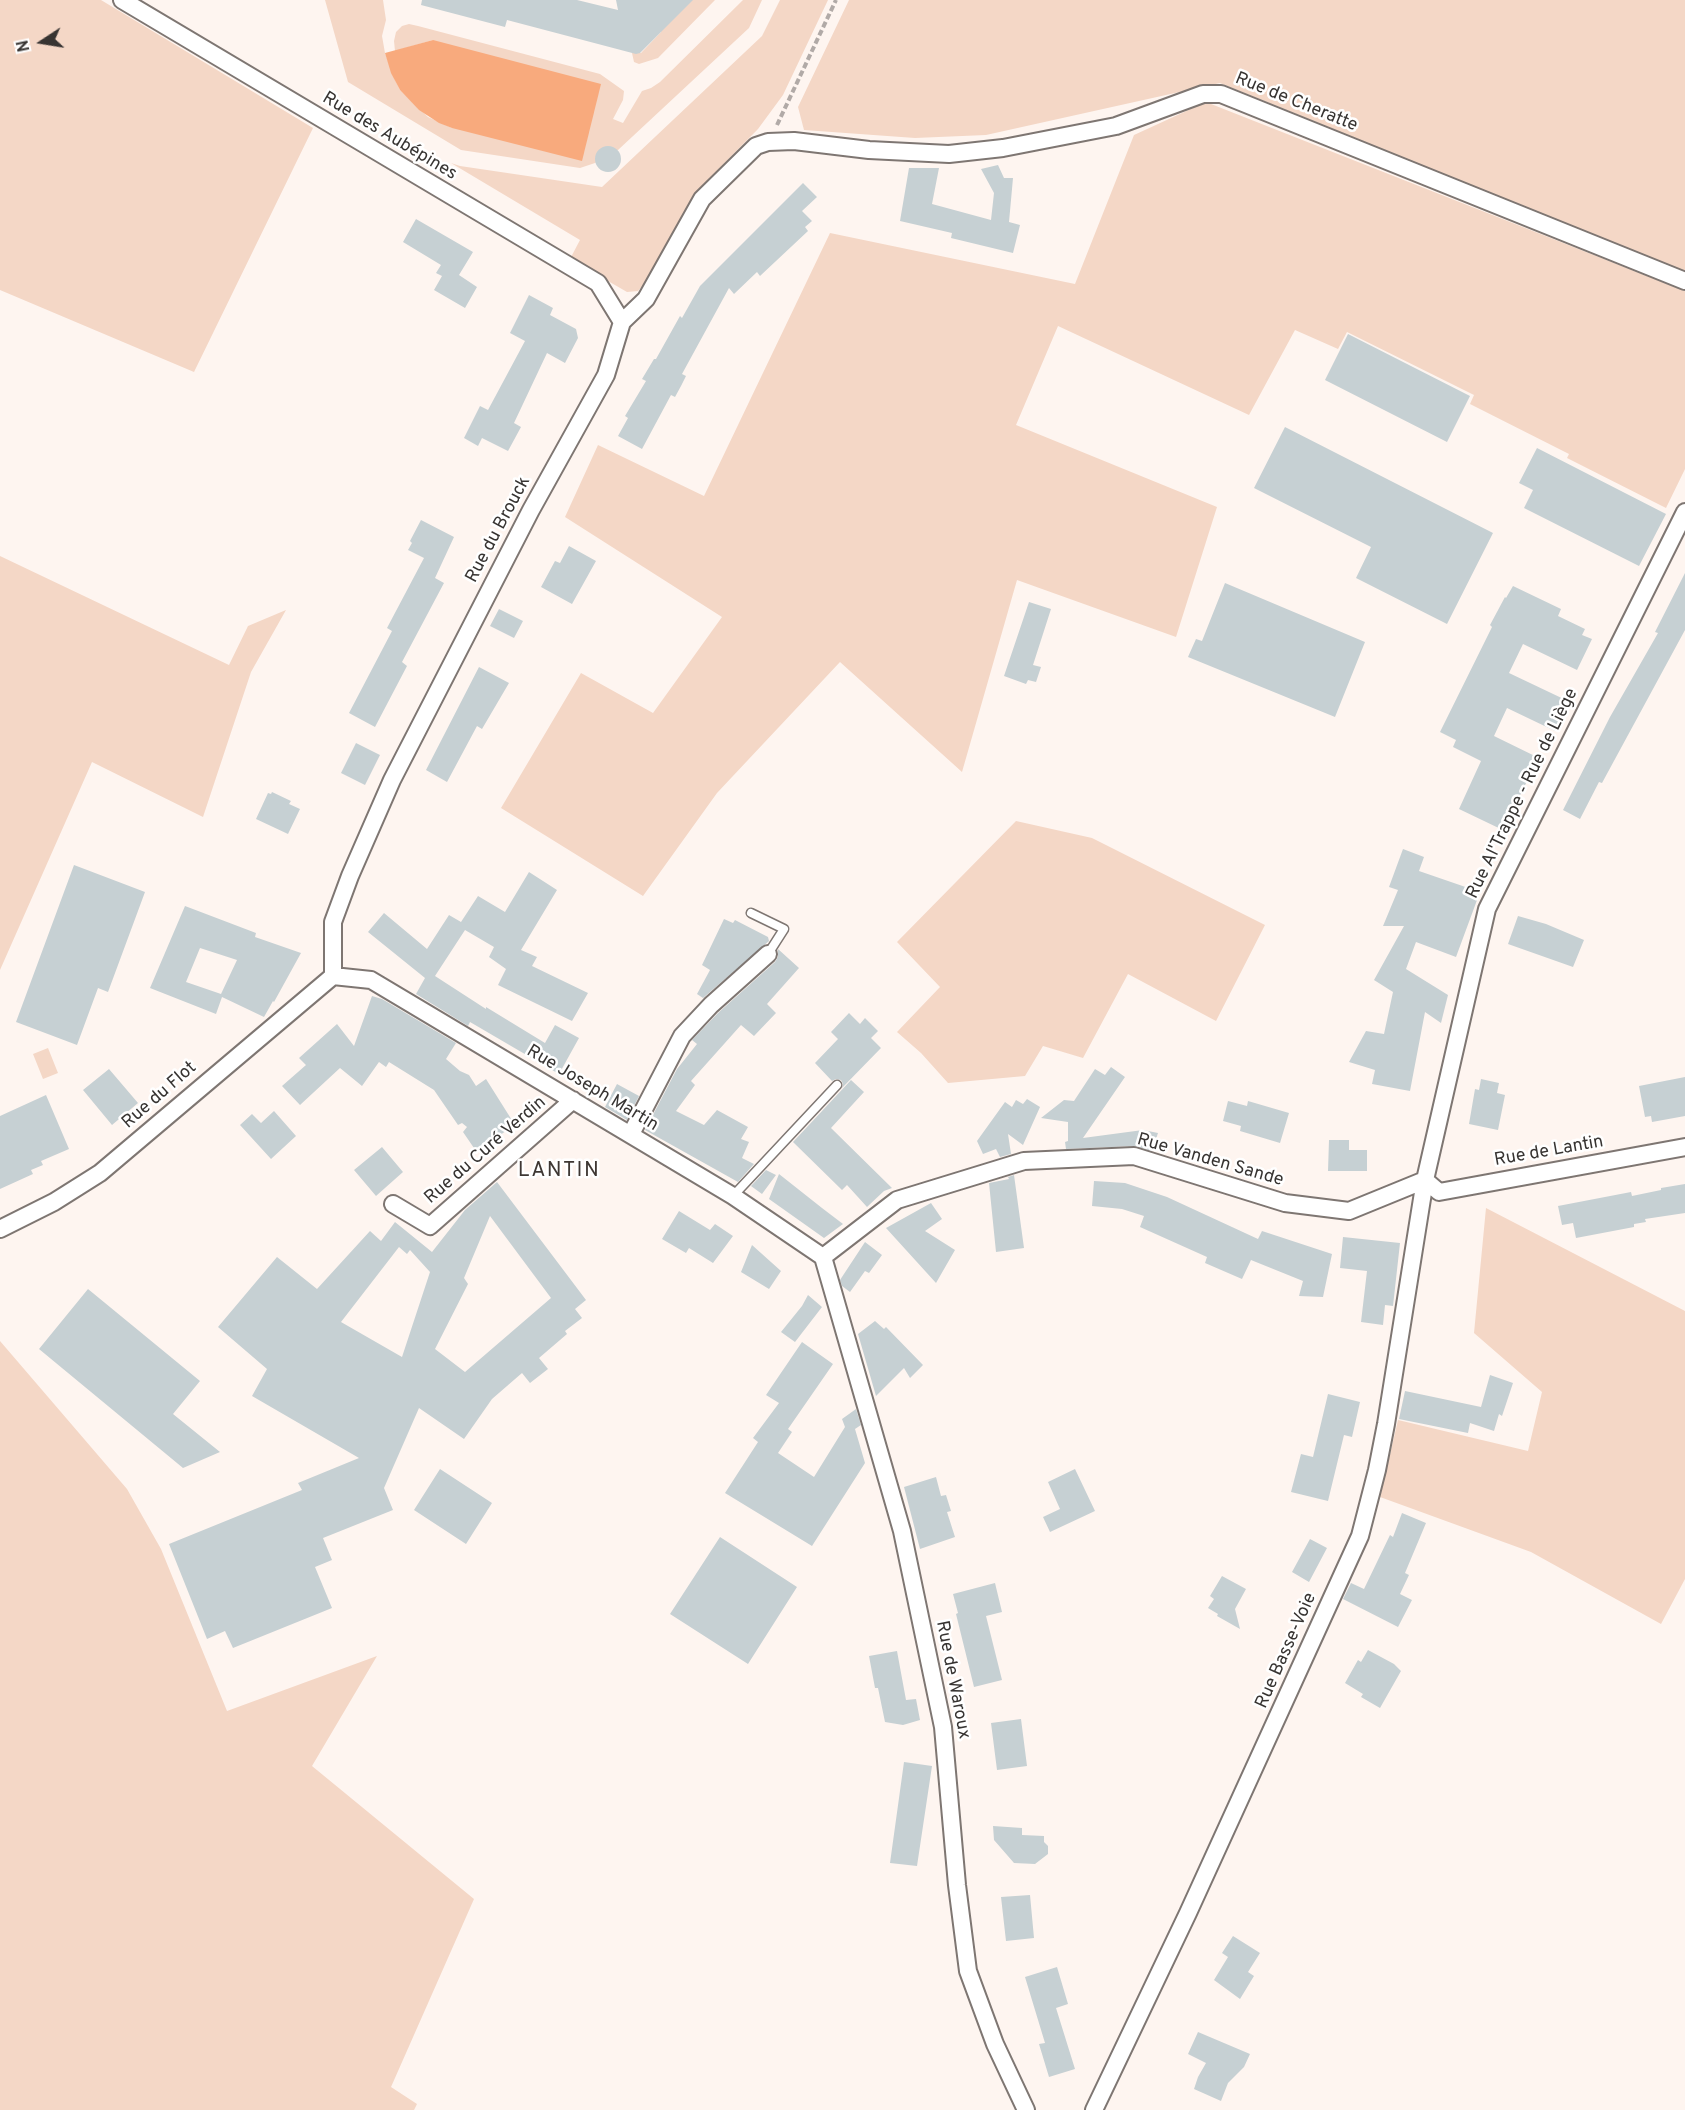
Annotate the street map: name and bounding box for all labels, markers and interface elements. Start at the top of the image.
north arrow [12,12,72,72]
text: N [13,38,35,53]
street label: Rue de Cheratte [1232,69,1360,137]
street label: Rue des Aubépines [318,88,460,186]
street label: Rue du Brouck [462,473,536,587]
street label: Rue Al'Trappe - Rue de Liège [1463,685,1583,903]
street label: Rue Joseph Martin [522,1041,662,1137]
street label: Rue du Flot [118,1058,202,1134]
street label: Rue du Curé Verdin [421,1092,551,1210]
street label: Rue Vanden Sande [1134,1130,1286,1192]
street label: Rue de Lantin [1493,1132,1605,1172]
district label: LANTIN [518,1159,600,1185]
street label: Rue Basse-Voie [1252,1590,1322,1712]
street label: Rue de Waroux [930,1619,974,1741]

